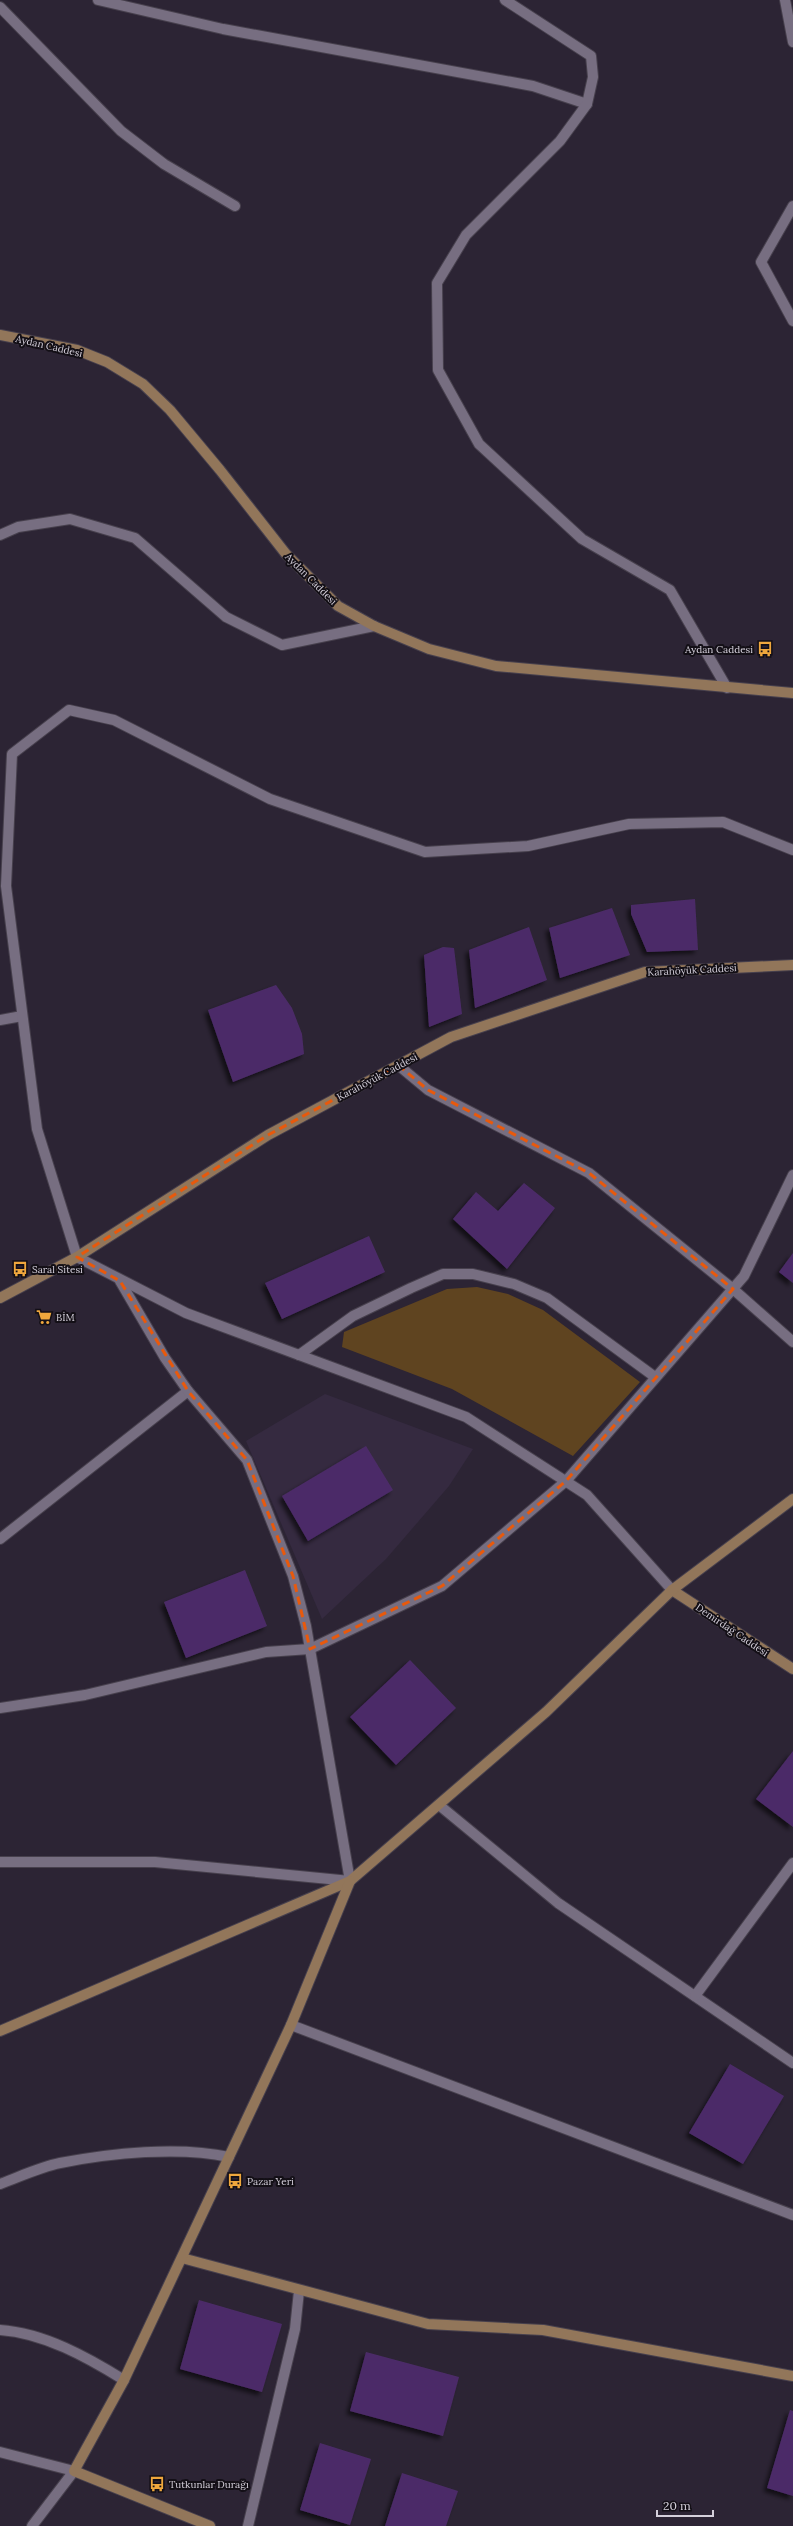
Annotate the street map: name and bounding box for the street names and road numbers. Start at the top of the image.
street label: Aydan Caddesi [13,332,84,360]
street label: Aydan Caddesi [282,550,340,608]
street label: Karahöyük Caddesi [647,961,737,979]
street label: Karahöyük Caddesi [334,1050,420,1104]
street label: Demirdağ Caddesi [693,1601,771,1659]

